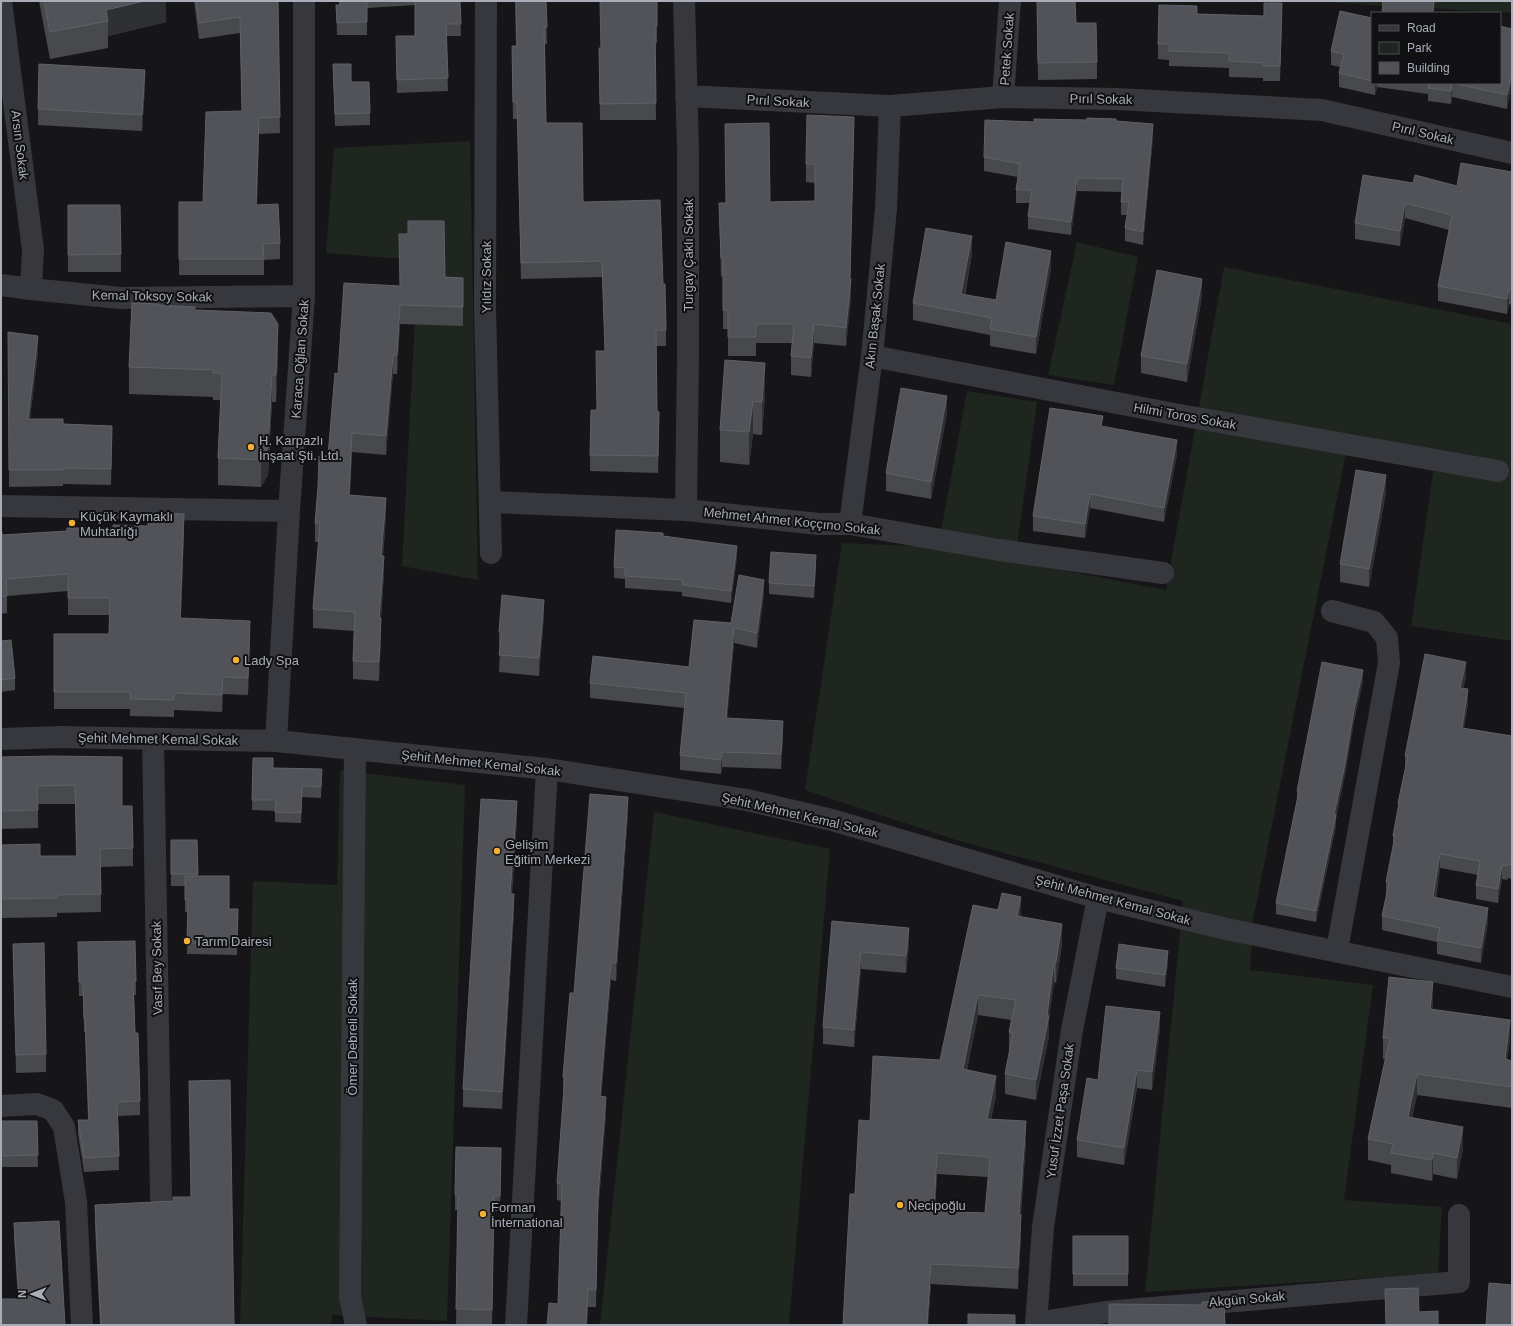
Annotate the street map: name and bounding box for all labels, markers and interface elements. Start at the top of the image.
street label: Petek Sokak [997,12,1017,86]
legend [1371,12,1501,84]
text: Road [1407,21,1436,35]
text: Park [1407,41,1433,55]
text: Building [1407,61,1450,75]
street label: Pırıl Sokak [1069,91,1133,107]
street label: Pırıl Sokak [746,92,810,110]
street label: Arsın Sokak [8,109,32,181]
street label: Pırıl Sokak [1391,119,1456,147]
street label: Turgay Çaklı Sokak [681,198,696,311]
street label: Yıldız Sokak [479,240,494,313]
street label: Akın Başak Sokak [862,262,888,369]
street label: Kemal Toksoy Sokak [92,287,213,305]
street label: Karaca Oğlan Sokak [288,299,312,419]
street label: Hilmi Toros Sokak [1133,400,1238,432]
place label: H. Karpazlı İnşaat Şti. Ltd. [259,433,342,463]
marker: H. Karpazlı İnşaat Şti. Ltd. [246,442,256,452]
street label: Mehmet Ahmet Koççıno Sokak [703,504,882,538]
place label: Küçük Kaymaklı Muhtarlığı [80,509,173,539]
marker: Küçük Kaymaklı Muhtarlığı [67,518,77,528]
place label: Lady Spa [244,653,300,668]
marker: Lady Spa [231,655,241,665]
street label: Şehit Mehmet Kemal Sokak [78,730,239,748]
street label: Şehit Mehmet Kemal Sokak [400,747,562,779]
street label: Şehit Mehmet Kemal Sokak [720,790,880,840]
place label: Gelişim Eğitim Merkezi [505,837,590,867]
marker: Gelişim Eğitim Merkezi [492,846,502,856]
street label: Şehit Mehmet Kemal Sokak [1034,872,1193,928]
street label: Vasıf Bey Sokak [149,920,165,1015]
place label: Tarım Dairesi [195,934,272,949]
marker: Tarım Dairesi [182,936,192,946]
street label: Ömer Debreli Sokak [345,978,360,1096]
street label: Yusuf İzzet Paşa Sokak [1043,1042,1077,1180]
place label: Necipoğlu [908,1198,966,1213]
place label: Forman İnternational [491,1200,563,1230]
marker: Necipoğlu [895,1200,905,1210]
marker: Forman İnternational [478,1209,488,1219]
north arrow [12,1274,52,1314]
street label: Akgün Sokak [1208,1288,1286,1310]
text: N [16,1290,28,1298]

